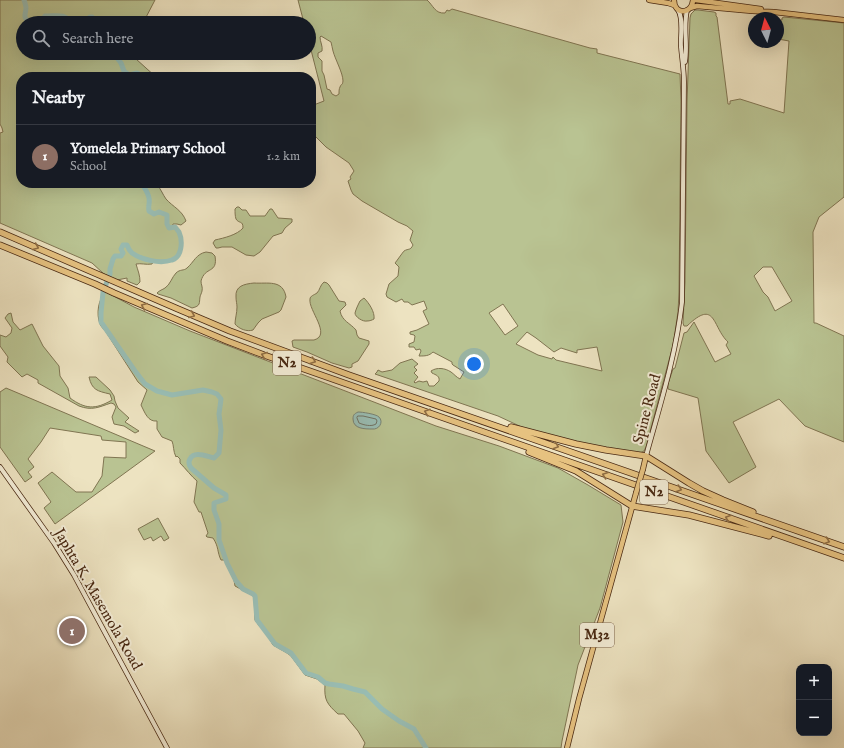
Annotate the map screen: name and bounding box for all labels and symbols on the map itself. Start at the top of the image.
north arrow [748,12,784,48]
one-way arrow [32,243,39,251]
one-way arrow [141,302,148,310]
one-way arrow [188,310,195,318]
road number: N2 [273,351,301,375]
one-way arrow [261,352,268,360]
your location [464,354,484,374]
one-way arrow [310,357,317,365]
street label: Spine Road [629,371,666,446]
one-way arrow [423,408,430,417]
one-way arrow [552,442,559,450]
one-way arrow [602,471,609,479]
road number: N2 [640,480,668,504]
one-way arrow [675,485,682,493]
one-way arrow [724,514,731,523]
street label: Japhta K. Masemola Road [49,523,147,674]
one-way arrow [823,537,830,545]
pin: 1 [59,616,85,646]
road number: M32 [580,623,614,647]

